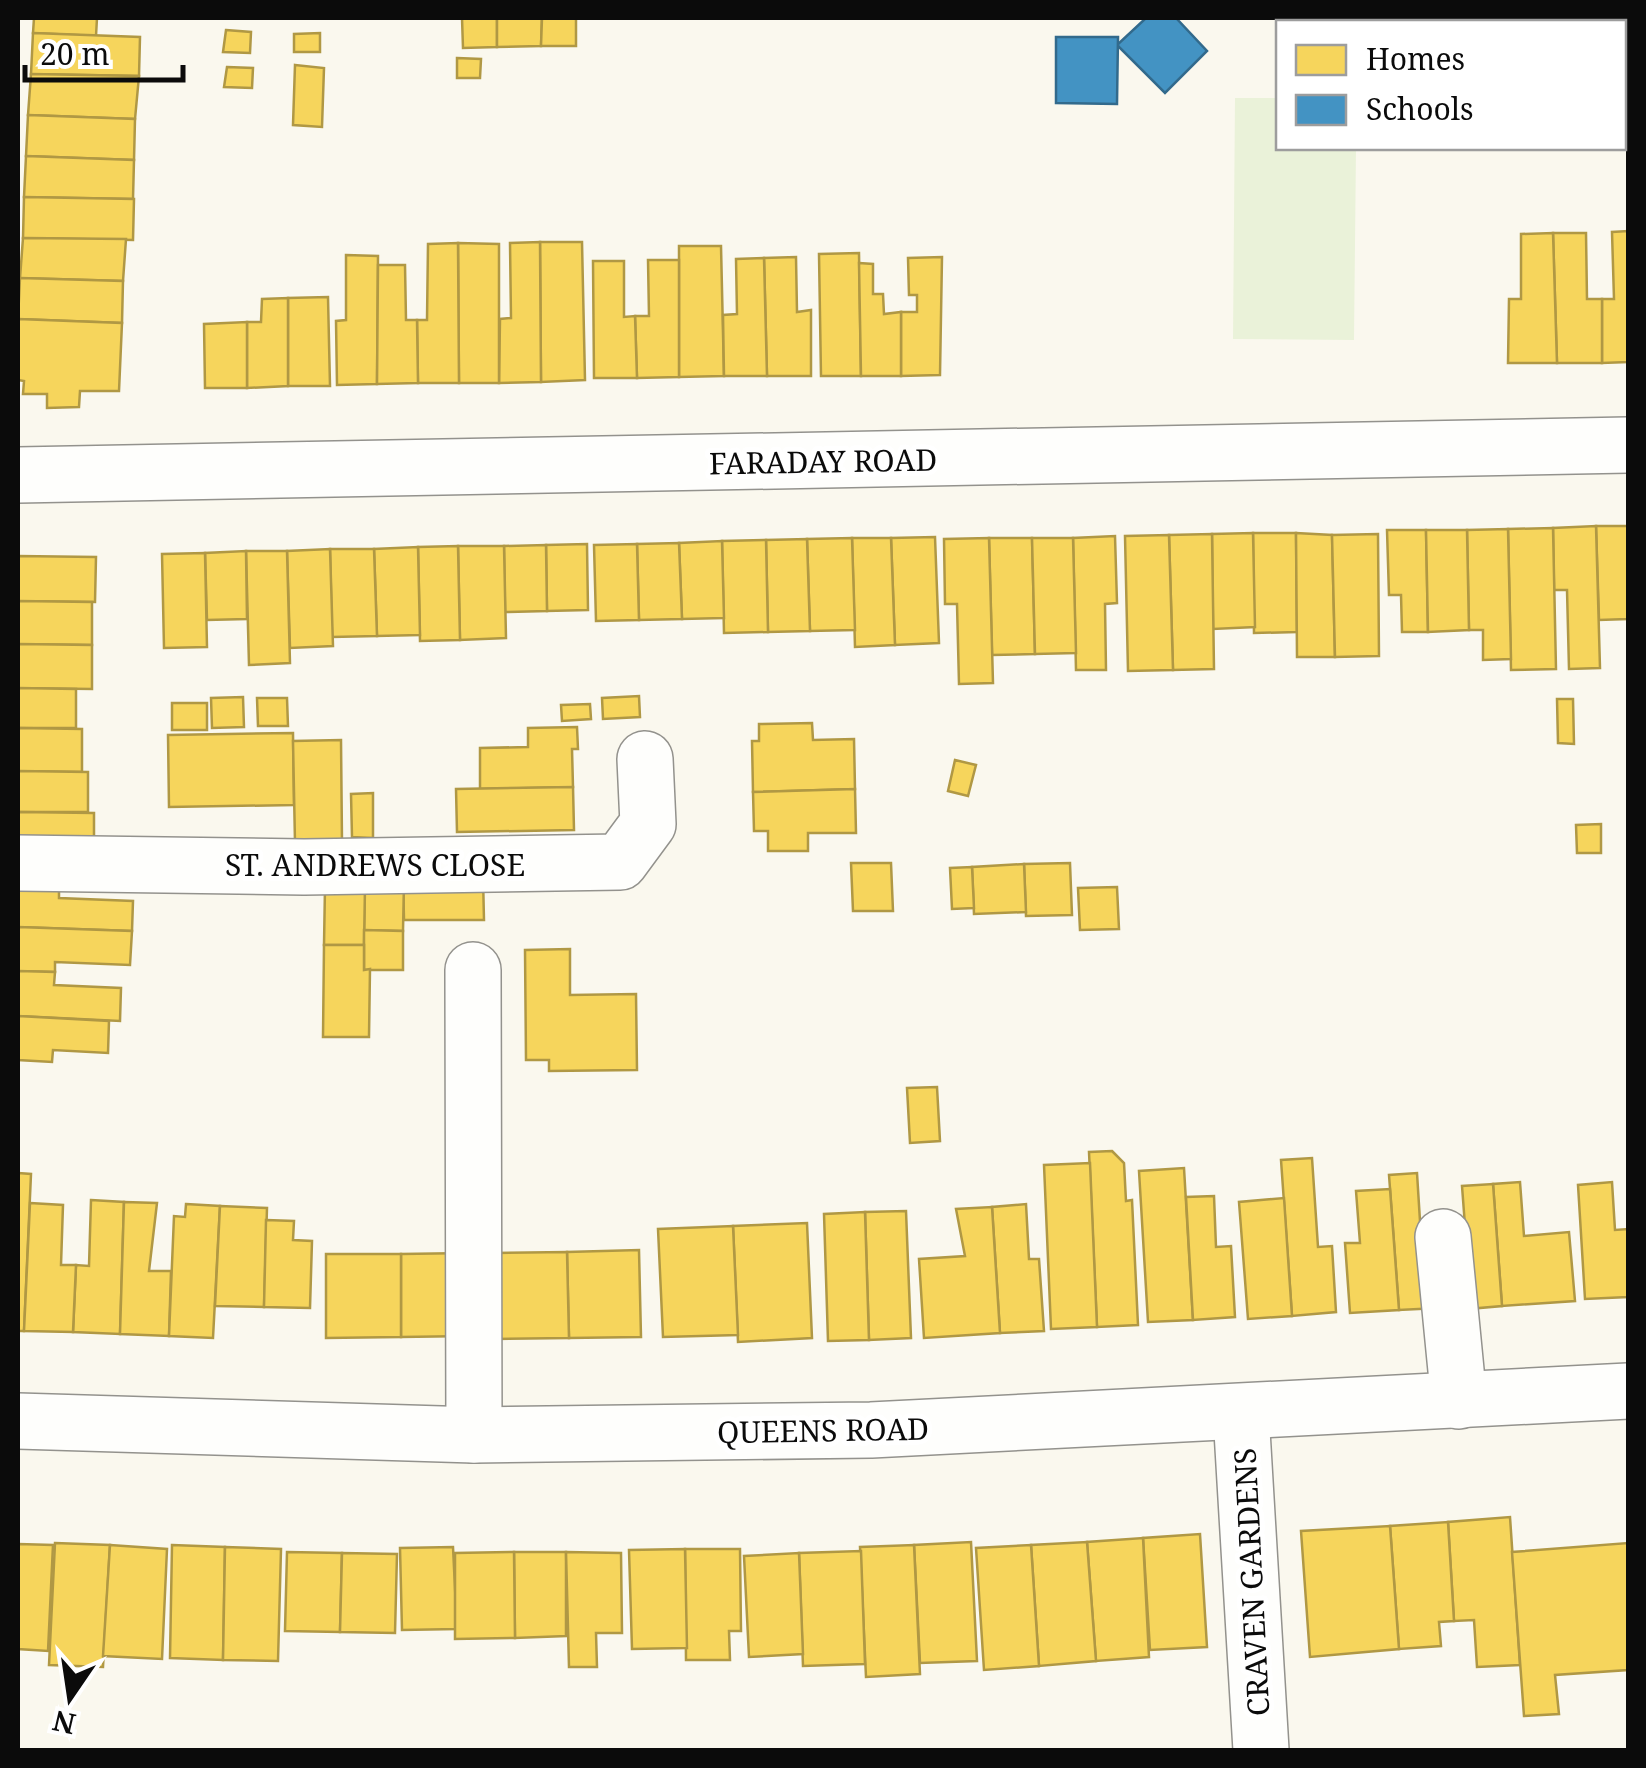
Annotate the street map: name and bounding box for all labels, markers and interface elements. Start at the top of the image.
scale bar [25,20,182,82]
legend [1276,20,1626,150]
text: 20 m [40,33,110,74]
text: Homes [1366,38,1465,79]
text: Schools [1366,88,1474,129]
street label: FARADAY ROAD [709,439,937,483]
street label: ST. ANDREWS CLOSE [225,844,525,885]
street label: QUEENS ROAD [717,1408,929,1452]
street label: CRAVEN GARDENS [1224,1447,1278,1717]
north arrow [20,1648,120,1748]
text: N [49,1702,79,1744]

